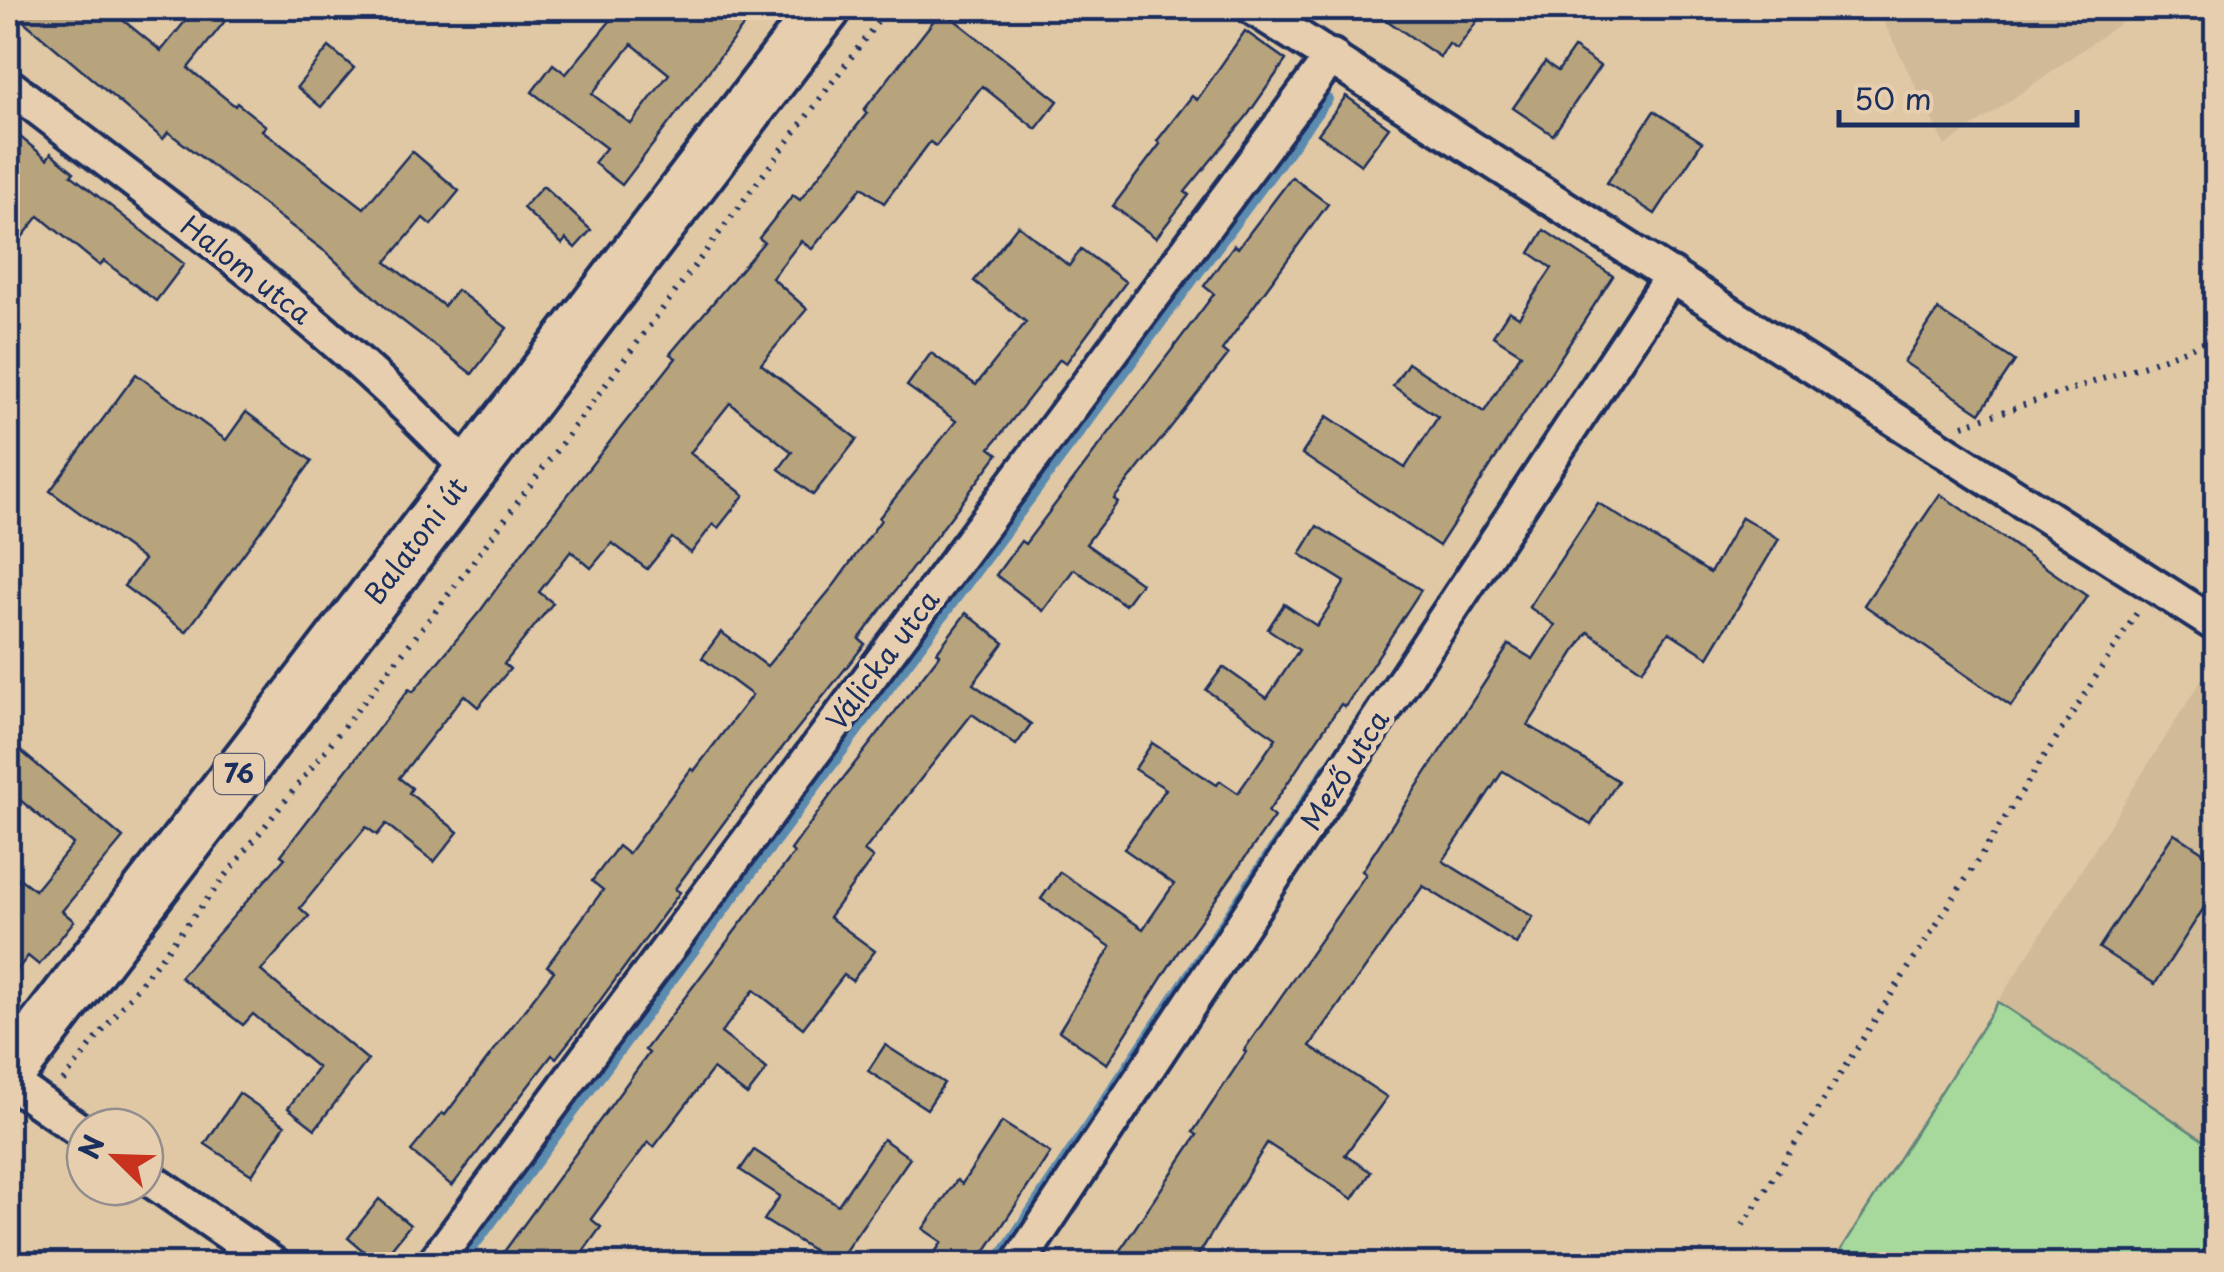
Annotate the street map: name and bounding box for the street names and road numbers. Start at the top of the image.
street label: Halom utca [172,204,322,334]
street label: Balatoni út [353,467,477,613]
street label: Válicka utca [815,579,949,738]
street label: Mező utca [1289,700,1399,838]
road number: 76 [214,754,264,794]

